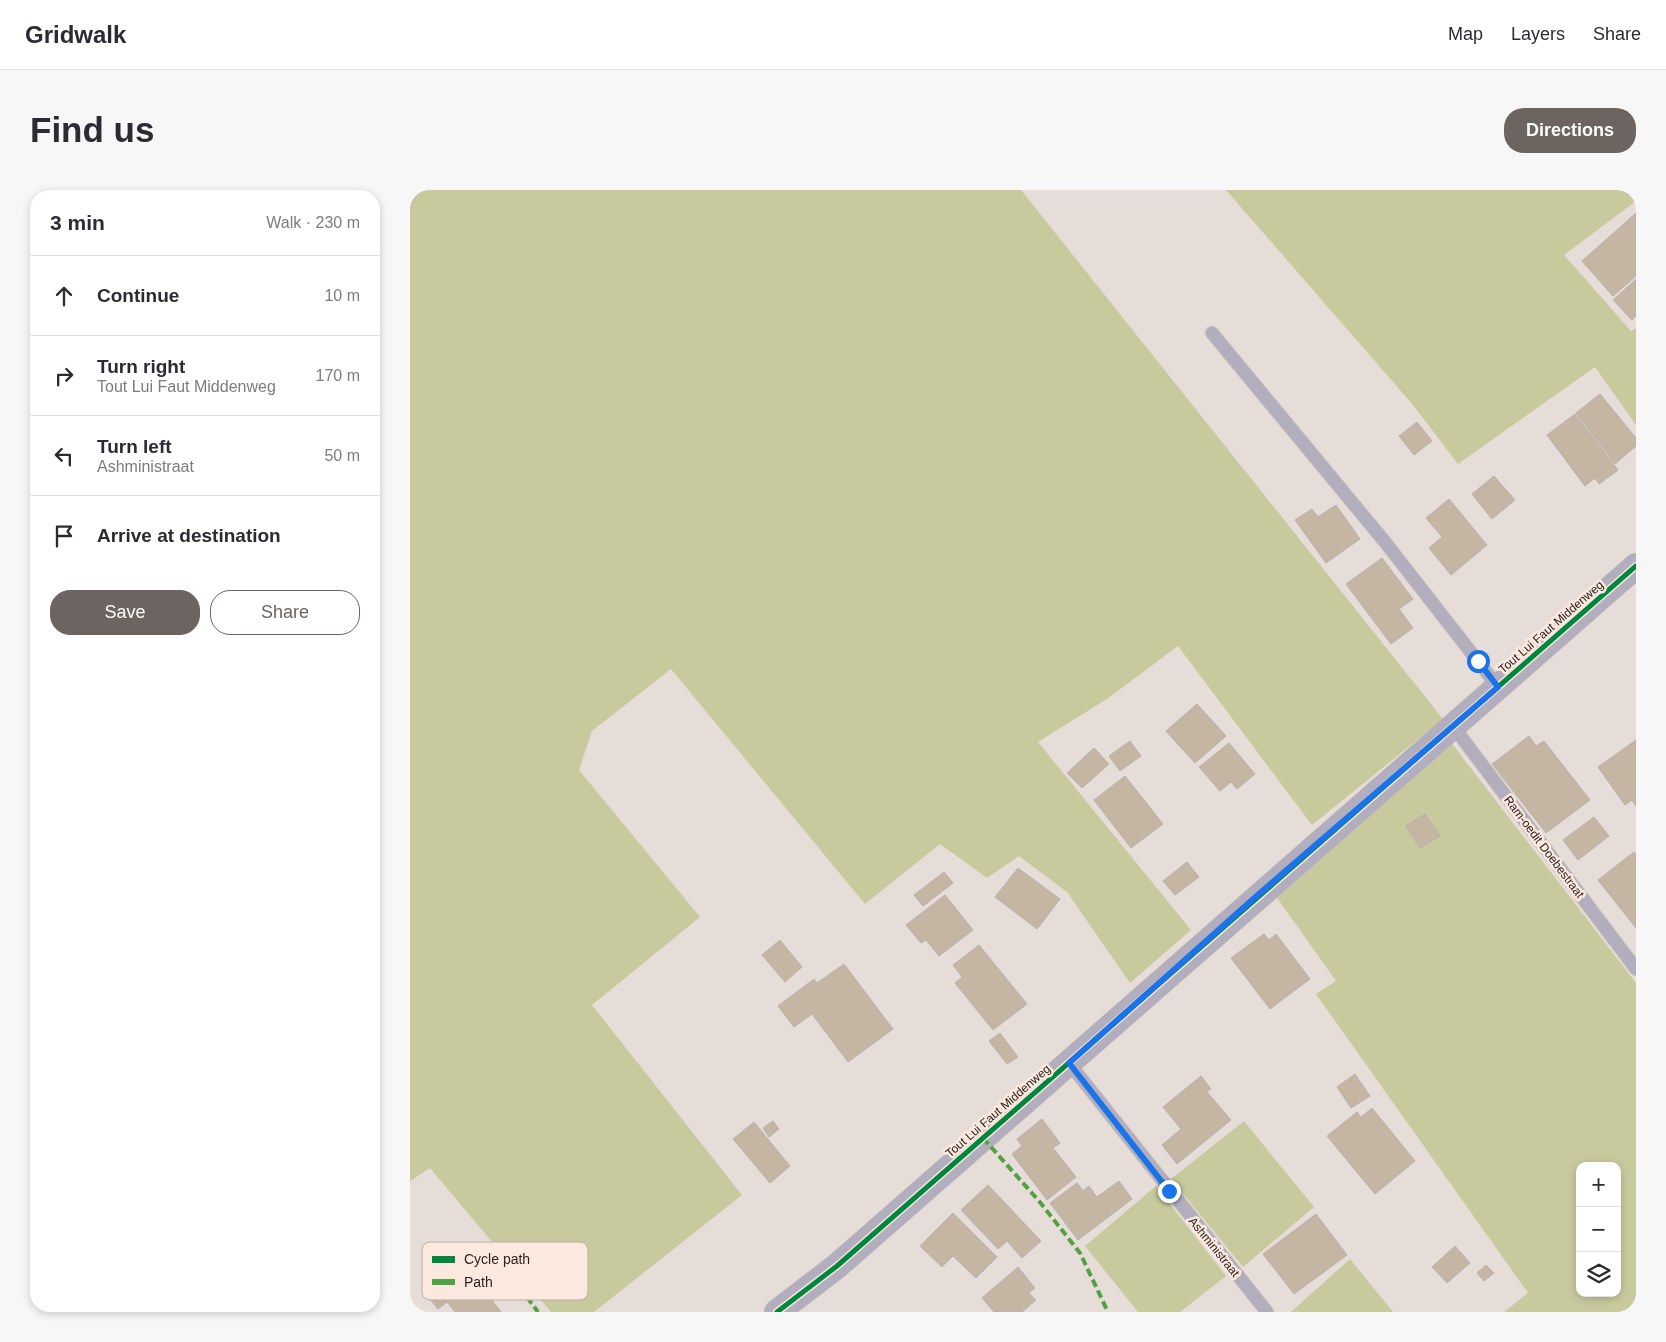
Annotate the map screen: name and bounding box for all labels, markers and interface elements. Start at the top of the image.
text: Gridwalk [25,21,126,48]
text: Map [1448,24,1483,44]
text: Layers [1511,24,1565,44]
text: Share [1593,24,1641,44]
button: Directions [1504,108,1636,153]
text: Find us [30,110,154,149]
text: 3 min [50,211,105,234]
text: Walk · 230 m [266,214,360,231]
icon: ahead [50,282,78,310]
text: Continue [97,285,179,306]
text: 10 m [324,287,360,304]
text: Turn right [97,356,185,377]
icon: right [50,362,78,390]
text: 170 m [316,367,360,384]
text: Tout Lui Faut Middenweg [97,378,276,395]
text: Turn left [97,436,172,457]
icon: left [50,442,78,470]
text: 50 m [324,447,360,464]
text: Ashministraat [97,458,194,475]
icon: arrive [50,522,78,550]
text: Arrive at destination [97,525,281,546]
street label: Tout Lui Faut Middenweg [1496,578,1606,676]
button: Save [50,590,200,635]
button: Share [210,590,360,635]
route start [1467,650,1490,673]
street label: Ram-oedit Doebestraat [1501,793,1587,901]
street label: Tout Lui Faut Middenweg [943,1062,1053,1160]
map controls [1576,1162,1621,1297]
button: + [1576,1162,1621,1207]
route end [1158,1180,1181,1203]
button: − [1576,1207,1621,1252]
street label: Ashministraat [1186,1214,1243,1280]
legend [422,1242,588,1300]
text: Cycle path [464,1251,530,1267]
button: layers [1576,1252,1621,1297]
text: Path [464,1274,493,1290]

